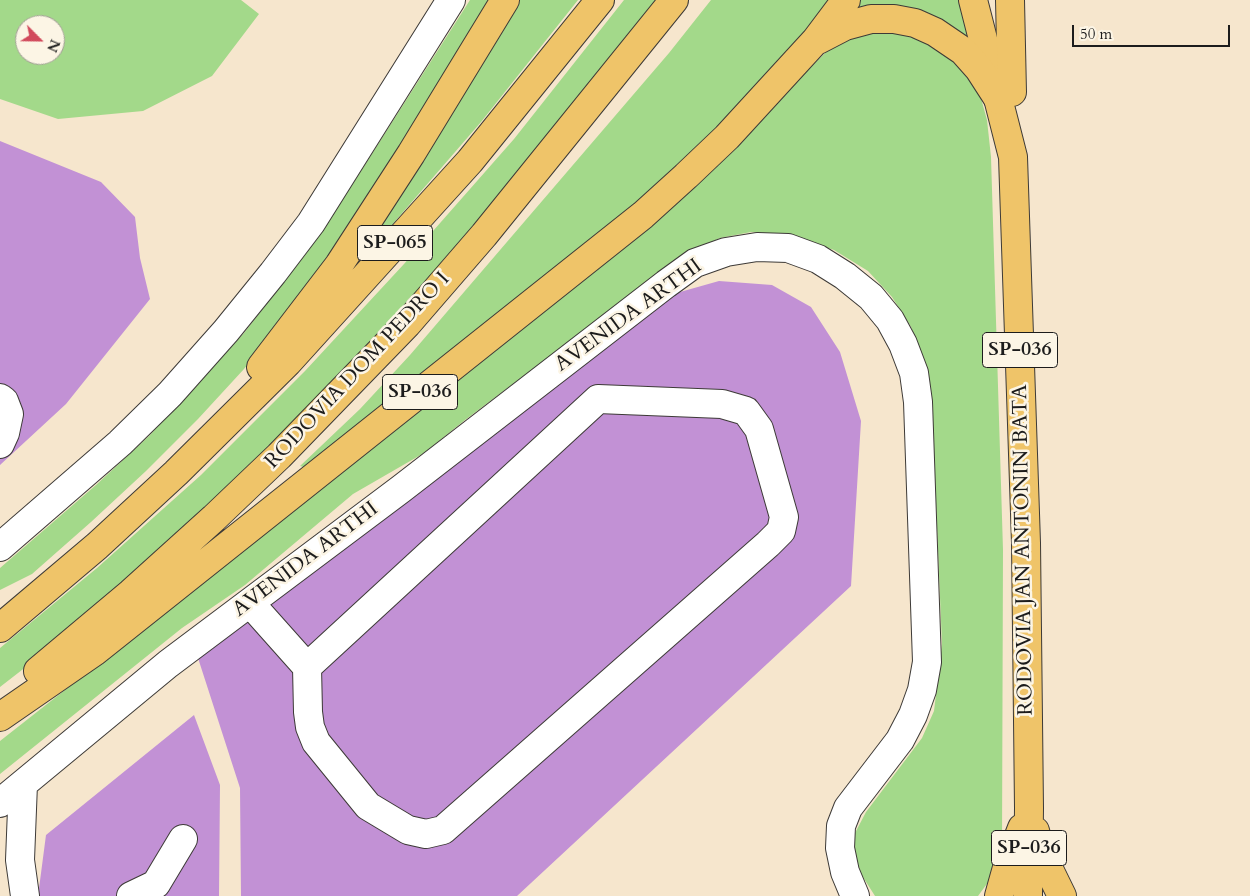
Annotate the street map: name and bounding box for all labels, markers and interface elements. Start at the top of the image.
north arrow [15,15,65,65]
scale bar [1075,15,1232,47]
text: 50 m [1080,24,1112,44]
text: N [42,36,64,55]
road number: SP-065 [358,226,432,260]
street label: AVENIDA ARTHI [551,254,707,378]
street label: RODOVIA DOM PEDRO I [260,267,456,475]
road number: SP-036 [982,332,1058,368]
road number: SP-036 [382,374,458,410]
street label: RODOVIA JAN ANTONIN BATA [1009,384,1039,716]
street label: AVENIDA ARTHI [228,497,384,623]
road number: SP-036 [992,830,1066,866]

